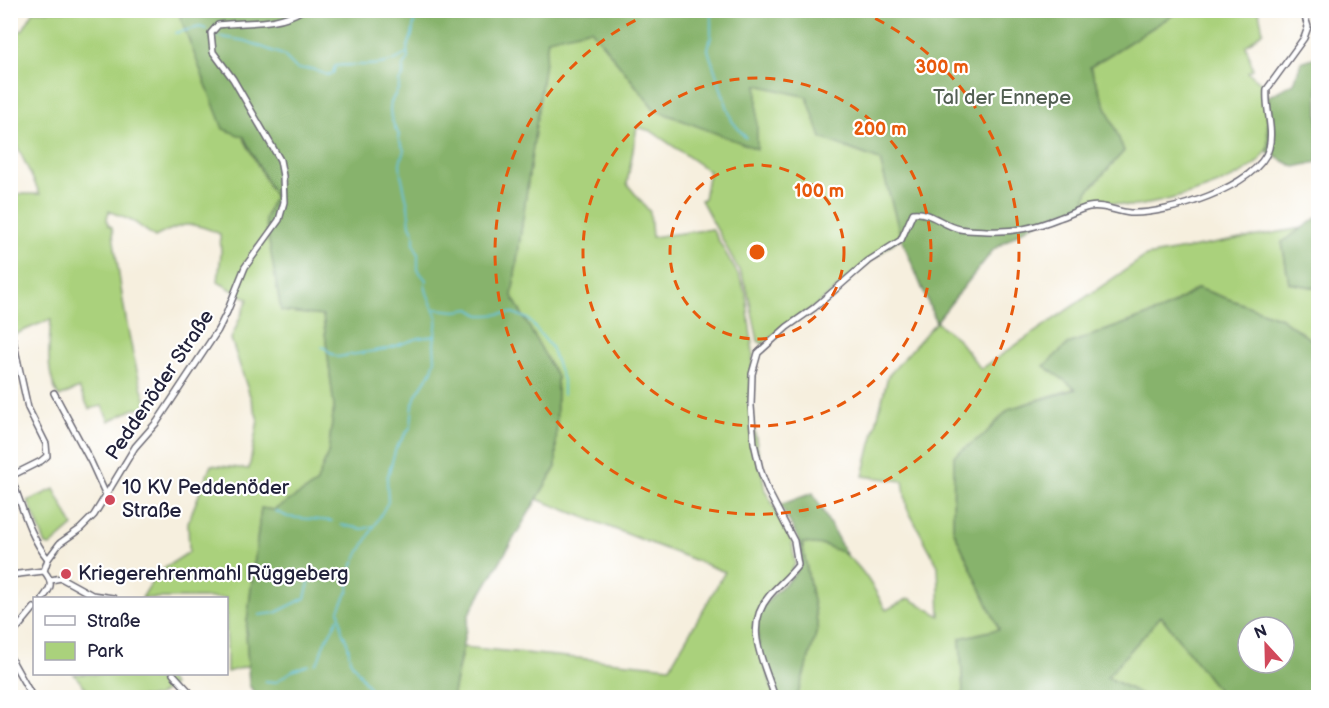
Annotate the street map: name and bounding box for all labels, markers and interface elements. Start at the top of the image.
text: 300 m [915,57,969,78]
park label: Tal der Ennepe [933,86,1071,110]
text: 200 m [853,119,907,140]
text: 100 m [794,181,844,202]
centre of rings [747,242,767,262]
street label: Peddenöder Straße [101,305,219,465]
place label: 10 KV Peddenöder Straße [122,476,290,523]
marker: 10 KV Peddenöder Straße [103,493,117,507]
place label: Kriegerehrenmahl Rüggeberg [78,562,349,586]
marker: Kriegerehrenmahl Rüggeberg [59,567,73,581]
legend [33,597,228,675]
text: Straße [87,611,141,632]
north arrow [1236,615,1296,675]
text: N [1252,621,1270,644]
text: Park [87,641,123,662]

